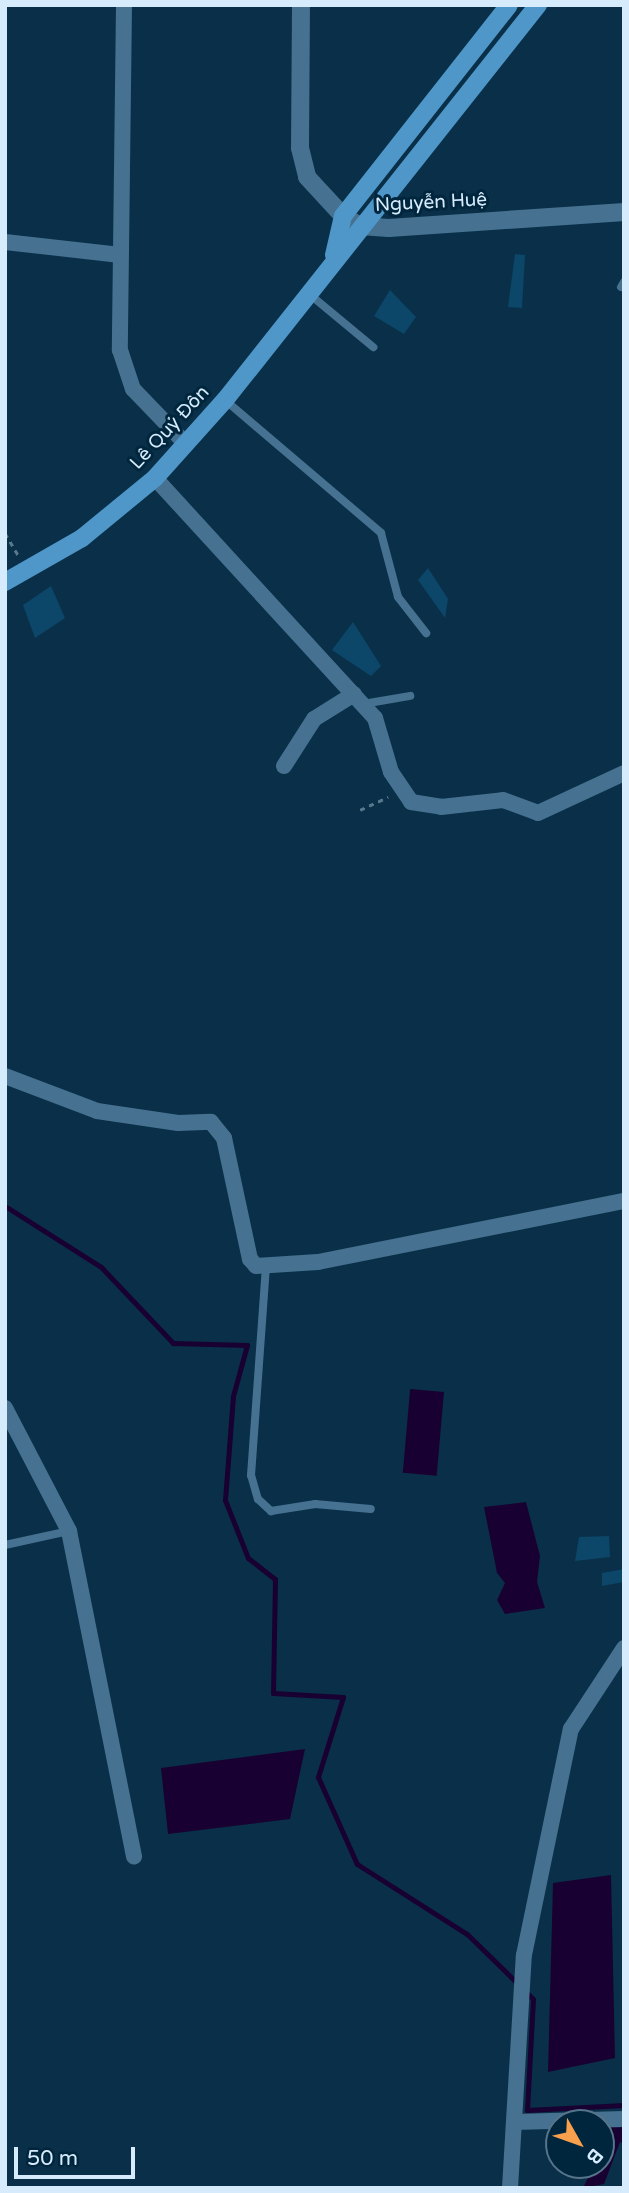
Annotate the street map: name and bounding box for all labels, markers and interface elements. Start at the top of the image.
street label: Nguyễn Huệ [374,189,488,217]
street label: Lê Quý Đôn [126,382,214,474]
north arrow [545,2109,615,2179]
scale bar [18,2134,138,2178]
text: B [582,2144,607,2168]
text: 50 m [27,2146,78,2171]

